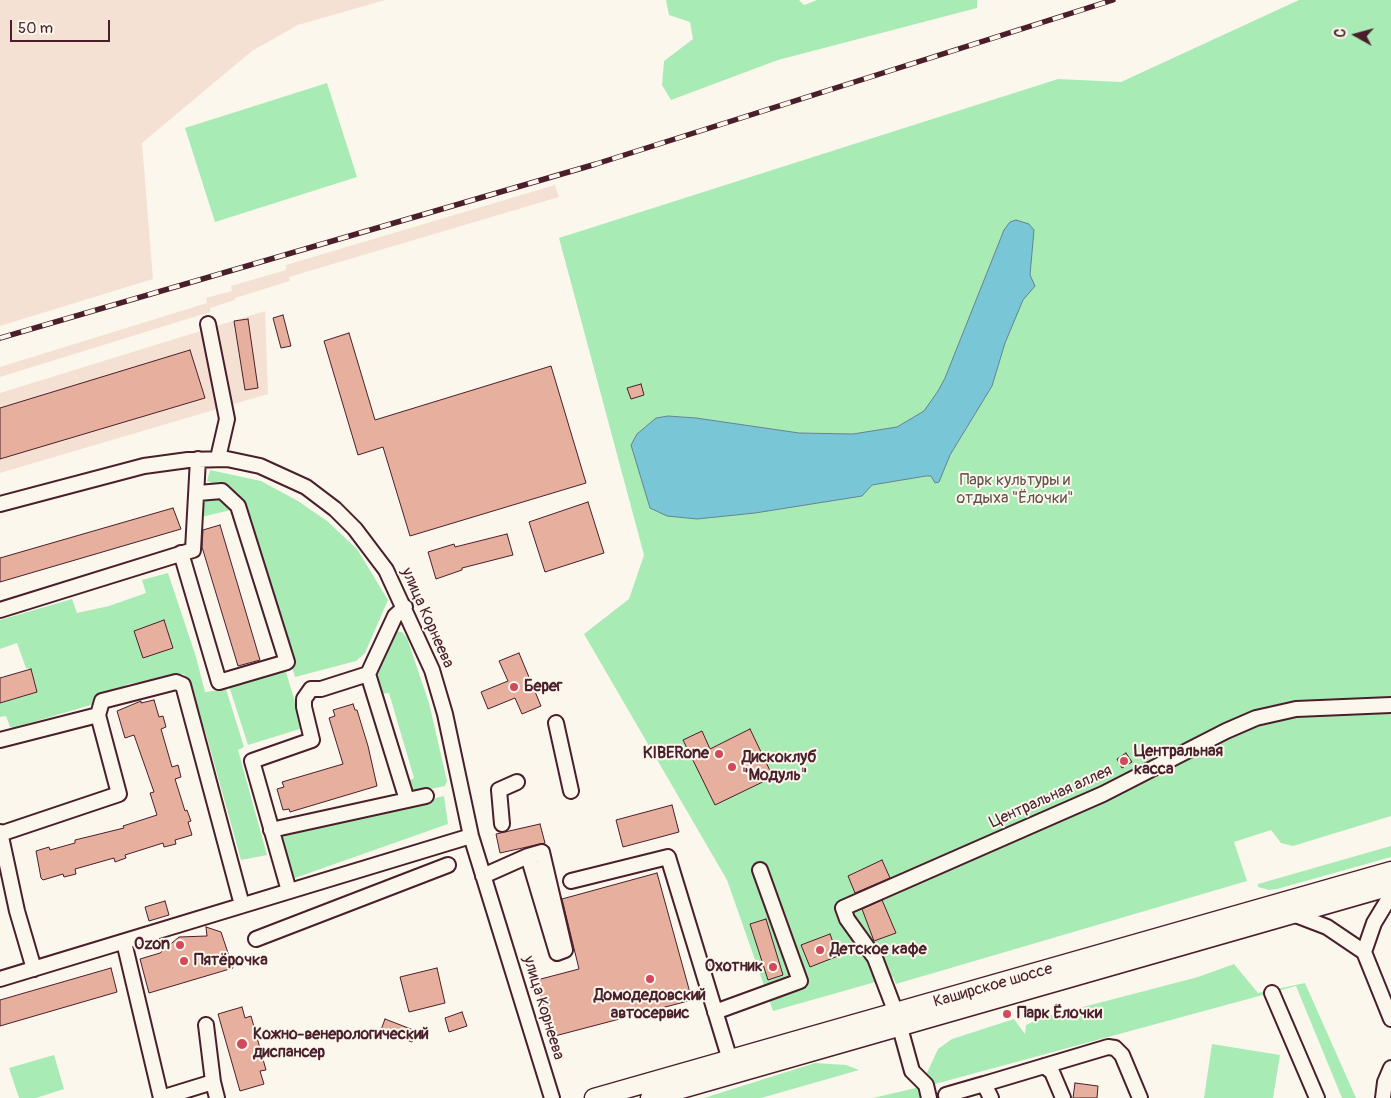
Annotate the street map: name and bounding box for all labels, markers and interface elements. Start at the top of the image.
scale bar [12,10,112,42]
north arrow [1331,10,1381,60]
text: 50 m [18,19,53,38]
text: С [1332,28,1350,38]
park label: Парк культуры и отдыха "Ёлочки" [956,471,1074,509]
street label: улица Корнеева [396,565,458,671]
place label: Берег [524,677,562,697]
marker: Берег [508,681,520,693]
place label: Центральная касса [1134,742,1223,780]
place label: KIBERone [643,744,709,764]
marker: KIBERone [713,748,725,760]
place label: Дискоклуб "Модуль" [742,748,816,786]
marker: Центральная касса [1118,755,1130,767]
marker: Дискоклуб "Модуль" [726,761,738,773]
street label: Центральная аллея [987,761,1115,833]
place label: Ozon [134,935,170,955]
marker: Ozon [174,939,186,951]
place label: Детское кафе [830,940,927,960]
marker: Детское кафе [814,944,826,956]
place label: Пятёрочка [194,951,268,971]
street label: улица Корнеева [518,954,568,1062]
marker: Пятёрочка [178,955,190,967]
place label: Охотник [705,957,763,977]
street label: Каширское шоссе [931,960,1055,1012]
marker: Охотник [767,961,779,973]
marker: Домодедовский автосервис [644,973,656,985]
place label: Домодедовский автосервис [594,986,706,1024]
place label: Парк Ёлочки [1017,1004,1102,1024]
marker: Парк Ёлочки [1001,1008,1013,1020]
place label: Кожно-венерологический диспансер [253,1025,429,1063]
marker: Кожно-венерологический диспансер [235,1037,249,1051]

